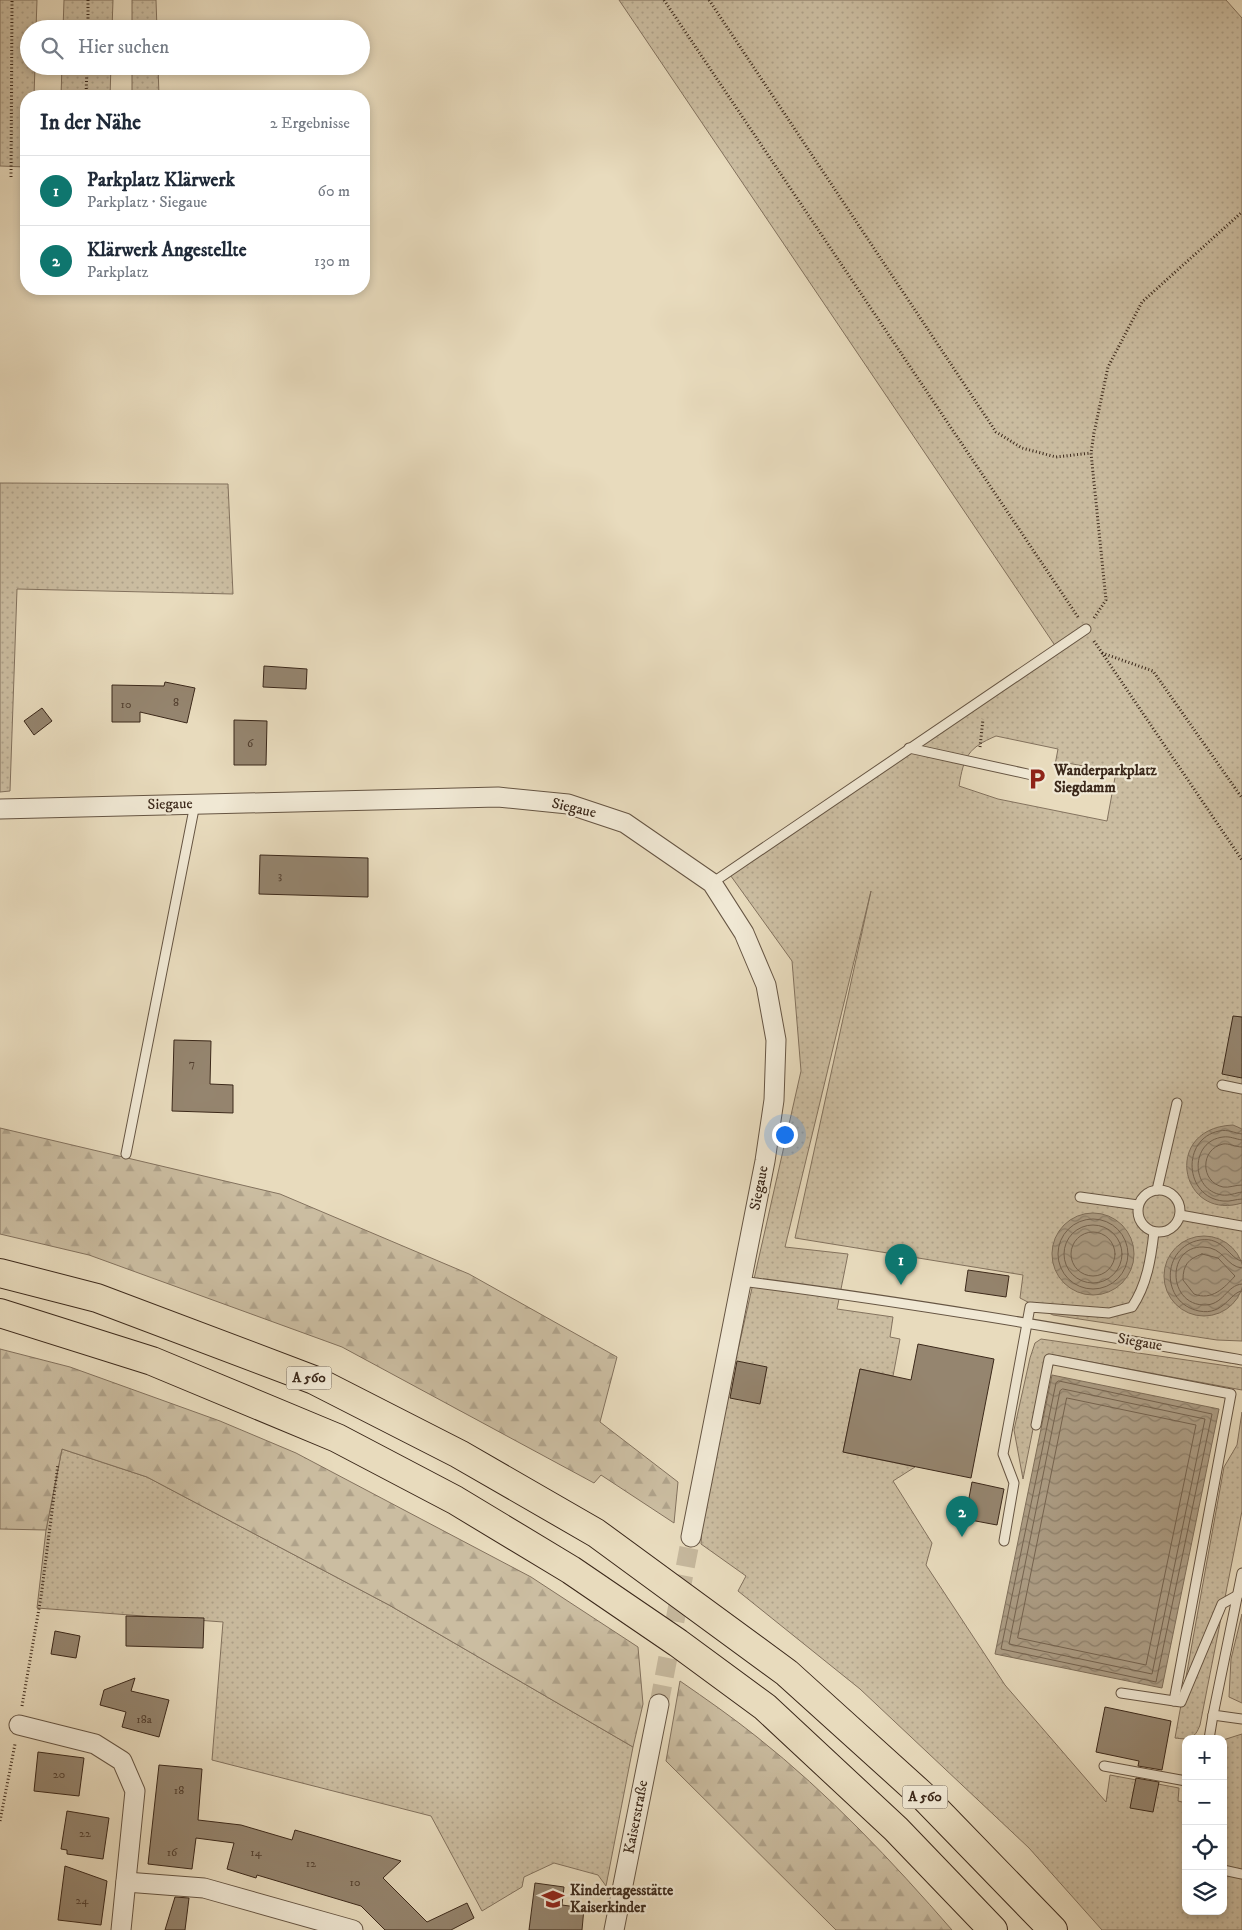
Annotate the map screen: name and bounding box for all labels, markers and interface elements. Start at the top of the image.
search box [20,20,370,75]
icon: search [38,34,66,62]
text: Hier suchen [78,36,169,59]
text: In der Nähe [40,110,141,136]
text: 2 Ergebnisse [270,113,350,133]
text: Parkplatz Klärwerk [87,169,235,192]
text: 1 [53,181,59,201]
text: 60 m [318,181,350,201]
text: Parkplatz · Siegaue [87,192,207,212]
text: Klärwerk Angestellte [87,239,247,262]
text: 2 [52,251,60,271]
text: 130 m [314,251,350,271]
text: Parkplatz [87,262,148,282]
house number: 8 [173,695,179,710]
house number: 10 [121,697,131,712]
house number: 6 [247,736,254,751]
place label: Wanderparkplatz Siegdamm [1053,761,1157,797]
parking icon: Wanderparkplatz Siegdamm [1024,766,1050,792]
street label: Siegaue [147,794,193,814]
street label: Siegaue [550,794,598,822]
house number: 3 [278,868,282,883]
house number: 7 [189,1056,195,1071]
your location [772,1122,798,1148]
street label: Siegaue [745,1164,773,1212]
pin: 1 [885,1244,917,1285]
street label: Siegaue [1116,1329,1164,1355]
road number: A 560 [286,1366,332,1390]
pin: 2 [946,1496,978,1537]
house number: 18a [136,1712,153,1727]
map controls [1182,1735,1227,1915]
button: + [1182,1735,1227,1780]
house number: 20 [53,1767,65,1782]
street label: Kaiserstraße [620,1779,652,1855]
button: − [1182,1780,1227,1825]
house number: 18 [174,1783,184,1798]
road number: A 560 [902,1785,948,1808]
button: locate [1182,1825,1227,1870]
house number: 22 [79,1826,91,1841]
house number: 16 [167,1845,178,1860]
house number: 14 [250,1845,263,1860]
house number: 12 [306,1856,316,1871]
button: layers [1182,1870,1227,1915]
house number: 10 [350,1875,360,1890]
place label: Kindertagesstätte Kaiserkinder [570,1881,674,1917]
school or university icon: Kindertagesstätte Kaiserkinder [540,1886,566,1912]
house number: 24 [76,1893,89,1908]

